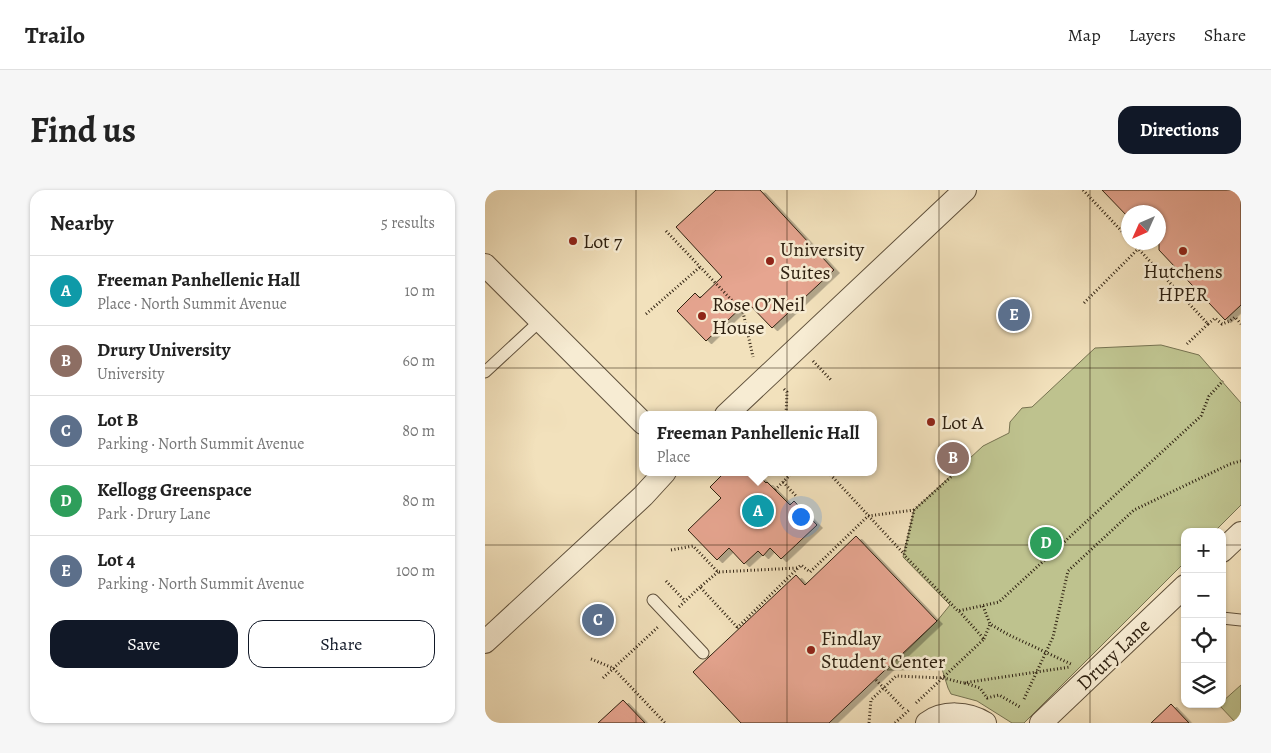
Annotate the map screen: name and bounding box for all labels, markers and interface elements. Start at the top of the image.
text: Trailo [25,19,85,51]
text: Map [1068,23,1101,47]
text: Layers [1129,23,1176,47]
text: Share [1204,23,1246,47]
text: Find us [30,106,136,154]
button: Directions [1118,106,1241,154]
north arrow [1121,205,1166,250]
text: Nearby [50,209,113,237]
text: 5 results [381,212,435,234]
place label: Lot 7 [583,228,623,255]
marker: Lot 7 [567,235,579,247]
place label: University Suites [780,236,865,286]
marker: Hutchens HPER [1177,245,1189,257]
marker: University Suites [764,255,776,267]
place label: Hutchens HPER [1143,258,1223,308]
text: Freeman Panhellenic Hall [97,267,300,293]
text: A [61,280,71,302]
text: 10 m [405,280,435,302]
place label: Rose O’Neil House [712,291,805,341]
text: Place · North Summit Avenue [97,293,287,315]
pin: E [998,296,1030,334]
marker: Rose O’Neil House [696,310,708,322]
text: Drury University [97,337,230,363]
text: B [61,350,71,372]
text: 60 m [403,350,435,372]
text: University [97,363,164,385]
text: Lot B [97,407,138,433]
place label: Lot A [941,409,984,436]
popup [639,411,877,476]
marker: Lot A [925,416,937,428]
text: C [61,420,71,442]
text: 80 m [402,420,435,442]
text: Freeman Panhellenic Hall [657,420,859,446]
text: Parking · North Summit Avenue [97,433,304,455]
pin: B [937,439,969,477]
text: Place [657,446,690,468]
text: Kellogg Greenspace [97,477,252,503]
text: D [60,490,72,512]
text: 80 m [402,490,435,512]
pin: A [742,492,774,530]
text: Park · Drury Lane [97,503,211,525]
your location [788,504,814,530]
pin: D [1030,524,1062,562]
map controls [1181,528,1226,708]
button: + [1181,528,1226,573]
text: Lot 4 [97,547,135,573]
text: E [61,560,71,582]
text: 100 m [396,560,435,582]
text: Parking · North Summit Avenue [97,573,304,595]
button: − [1181,573,1226,618]
pin: C [582,601,614,639]
street label: Drury Lane [1071,612,1156,696]
button: locate [1181,618,1226,663]
button: Save [50,620,238,668]
button: Share [248,620,435,668]
place label: Findlay Student Center [821,625,946,675]
marker: Findlay Student Center [805,644,817,656]
button: layers [1181,663,1226,708]

